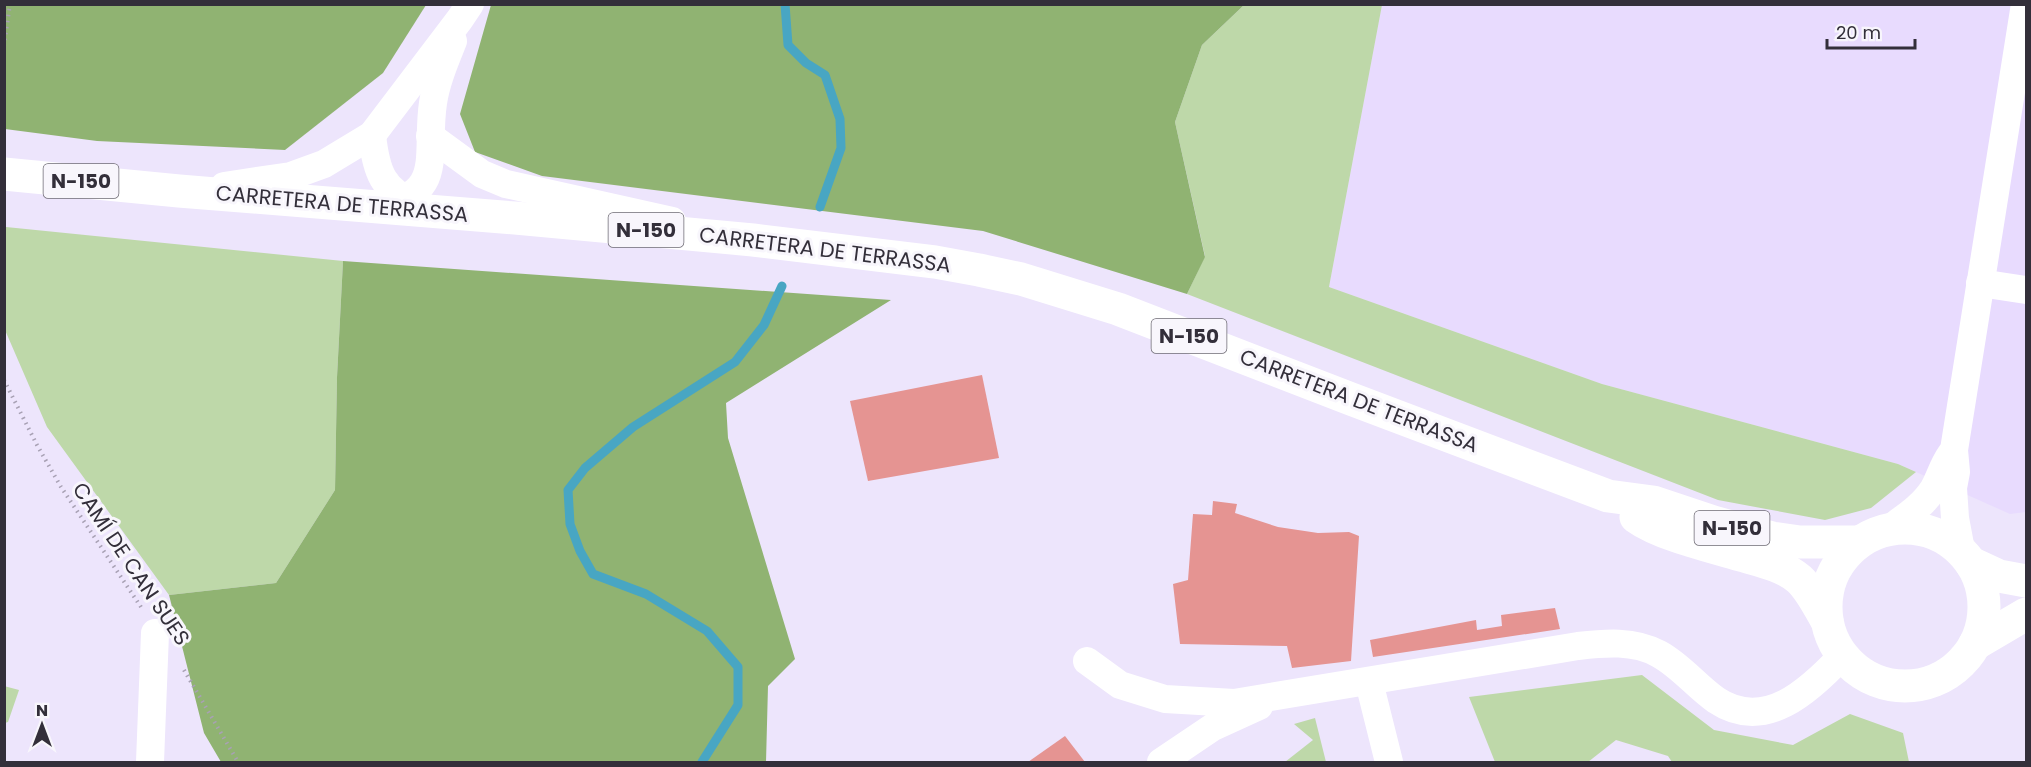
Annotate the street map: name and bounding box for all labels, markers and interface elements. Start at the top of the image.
scale bar [1827,12,1916,50]
text: 20 m [1836,20,1881,45]
road number: N-150 [44,164,118,198]
street label: CARRETERA DE TERRASSA [215,178,469,229]
road number: N-150 [608,213,684,247]
street label: CARRETERA DE TERRASSA [698,220,952,279]
road number: N-150 [1152,319,1226,353]
street label: CARRETERA DE TERRASSA [1236,342,1483,459]
street label: CAMÍ DE CAN SUES [66,477,197,651]
road number: N-150 [1694,511,1770,545]
north arrow [12,695,72,755]
text: N [36,699,48,722]

